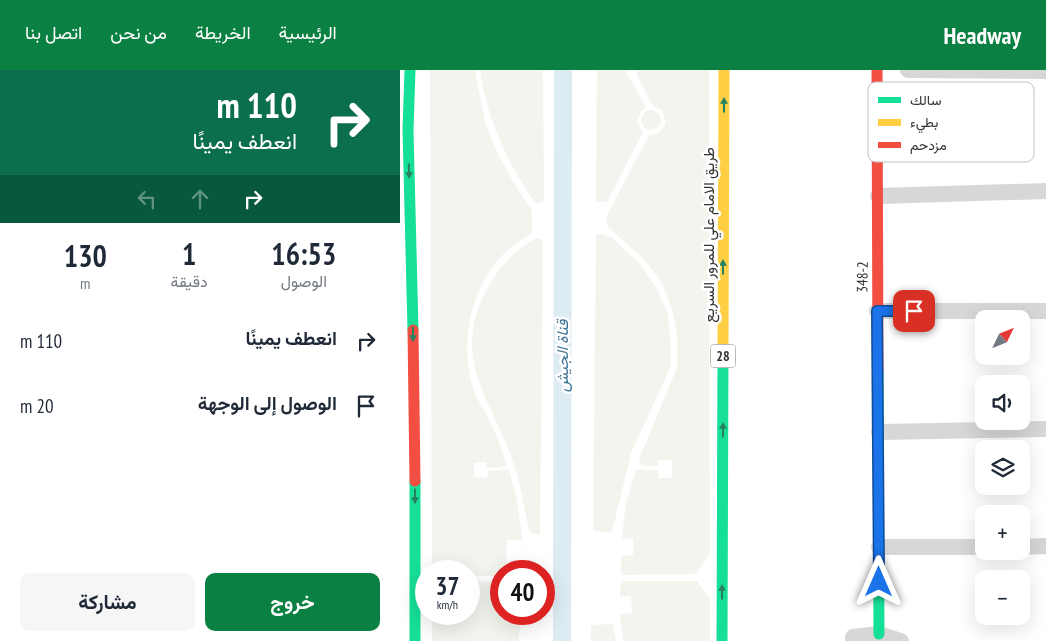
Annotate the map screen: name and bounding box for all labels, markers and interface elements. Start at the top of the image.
text: Headway [944,20,1021,51]
text: اتصل بنا [25,21,82,44]
text: من نحن [110,21,167,44]
text: الخريطة [195,21,251,44]
text: الرئيسية [279,21,337,44]
text: 110 m [216,82,297,128]
legend [868,82,1034,162]
icon: right [315,90,380,155]
text: سالك [910,91,941,109]
one-way arrow [720,97,728,113]
text: بطيء [910,113,938,134]
text: انعطف يمينًا [192,127,297,155]
text: مزدحم [910,136,947,154]
street label: طريق الامام علي للمرور السريع [699,147,722,323]
one-way arrow [406,163,414,179]
icon: left [133,185,161,213]
icon: ahead [186,185,214,213]
icon: right [239,185,267,213]
text: 1 [182,234,196,273]
text: 16:53 [271,234,336,273]
text: 130 [64,236,107,275]
one-way arrow [719,259,727,275]
street label: 348-2 [852,261,872,293]
text: دقيقة [171,271,208,291]
text: الوصول [281,271,327,291]
text: m [80,273,91,293]
pin [893,290,935,332]
icon: arrive [900,297,928,325]
north arrow [975,310,1030,365]
map controls [975,310,1030,625]
water label: قناة الجيش [552,318,573,392]
text: انعطف يمينًا [246,326,337,350]
one-way arrow [410,326,418,342]
icon: right [352,327,380,355]
text: 110 m [20,329,62,353]
road number: 28 [710,344,736,368]
button: sound [975,375,1030,430]
text: الوصول إلى الوجهة [198,391,337,415]
icon: arrive [352,392,380,420]
text: 20 m [20,394,54,418]
one-way arrow [719,422,727,438]
button: layers [975,440,1030,495]
one-way arrow [411,488,419,504]
button: + [975,505,1030,560]
position arrow [852,555,904,607]
speed limit sign: 40 [490,560,555,625]
text: 37 [436,570,459,602]
button: − [975,570,1030,625]
button: مشاركة [20,573,195,631]
button: خروج [205,573,380,631]
one-way arrow [718,584,726,600]
text: km/h [437,597,458,612]

